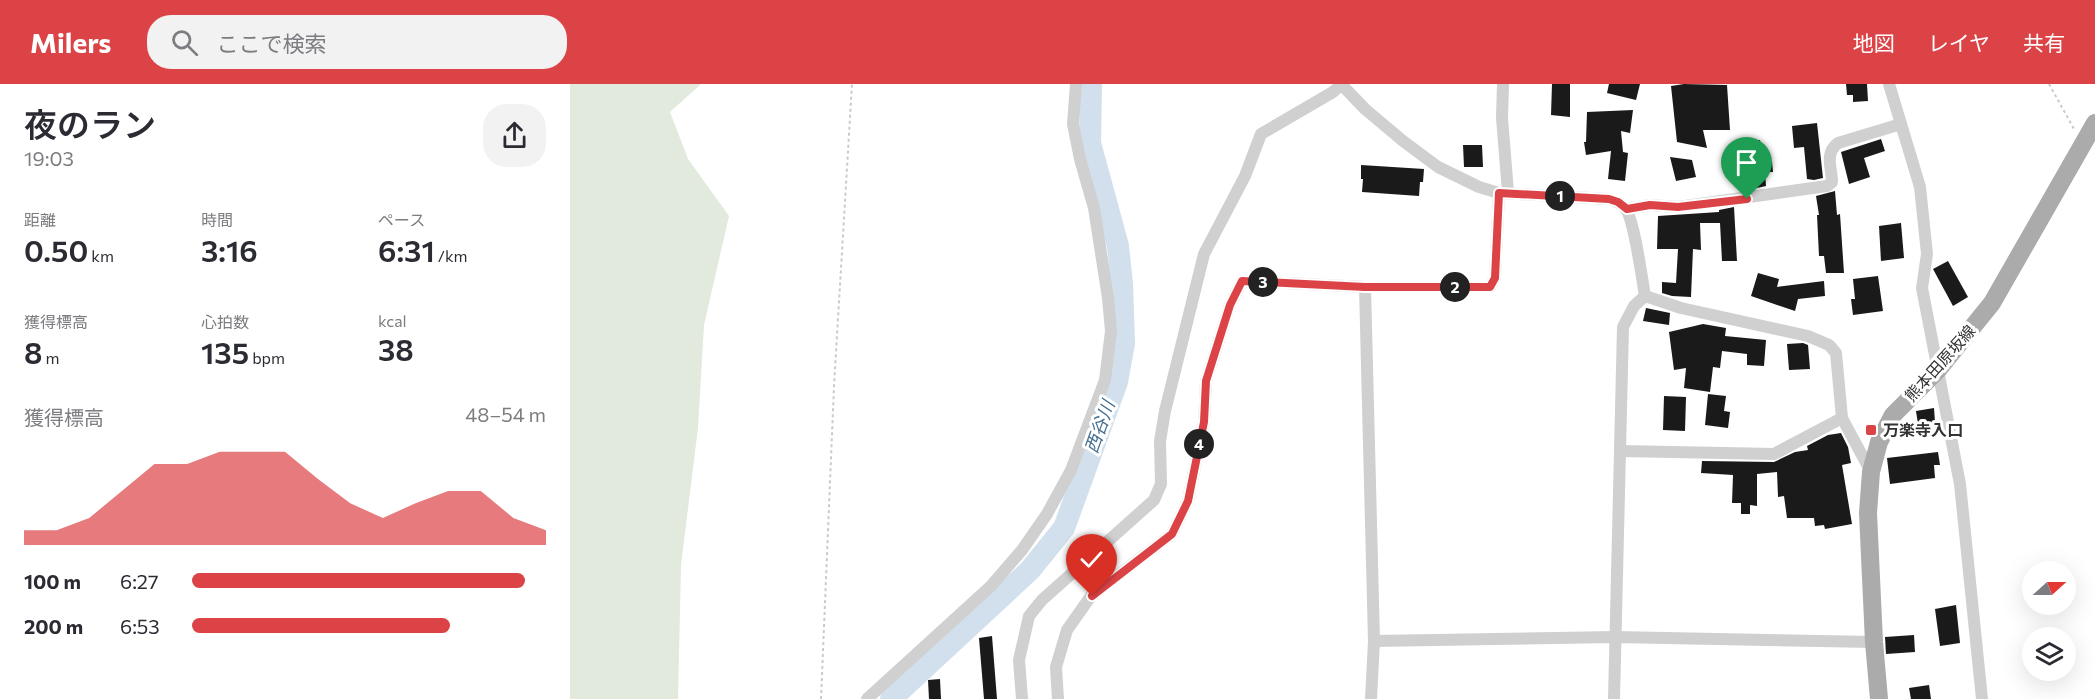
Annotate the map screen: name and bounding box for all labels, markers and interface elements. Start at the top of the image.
search box [147,15,567,69]
text: Milers [30,25,111,59]
icon: search [168,26,201,59]
text: ここで検索 [216,30,326,57]
text: 地図 [1853,30,1895,55]
text: レイヤ [1928,30,1990,55]
text: 共有 [2023,30,2065,55]
text: 夜のラン [24,103,156,144]
button: share [483,104,546,167]
pin [1721,137,1772,199]
text: 19:03 [24,146,74,170]
icon: arrive [1730,146,1763,179]
pin: 1 [1545,181,1575,211]
text: 1 [1556,186,1564,205]
text: 距離 [24,210,56,229]
text: 時間 [201,210,233,229]
text: ペース [378,210,425,229]
text: 0.50 [24,231,88,268]
text: 3:16 [201,231,258,268]
text: 6:31 [378,231,435,268]
text: km [88,246,114,265]
text: /km [435,246,468,265]
pin: 3 [1248,267,1278,297]
text: 3 [1258,272,1268,291]
pin: 2 [1440,272,1470,302]
text: 2 [1450,277,1460,296]
text: kcal [378,311,407,330]
text: 獲得標高 [24,312,88,331]
text: 心拍数 [201,312,249,331]
street label: 熊本田原坂線 [1900,321,1979,405]
text: 38 [378,330,414,367]
text: 8 [24,333,42,370]
text: 135 [201,333,249,370]
text: m [42,348,59,367]
text: bpm [249,348,285,367]
water label: 西谷川 [1079,396,1119,456]
text: 48–54 m [465,402,546,426]
text: 獲得標高 [24,405,104,429]
place label: 万楽寺入口 [1883,420,1963,439]
marker: 万楽寺入口 [1864,423,1878,437]
pin: 4 [1184,429,1214,459]
text: 4 [1194,434,1204,453]
pin [1066,534,1117,596]
icon: check [1075,543,1108,576]
north arrow [2022,561,2076,615]
map controls [2022,561,2076,681]
text: 100 m [24,569,81,593]
text: 6:27 [120,569,158,593]
text: 200 m [24,614,83,638]
text: 6:53 [120,614,160,638]
button: layers [2022,627,2076,681]

